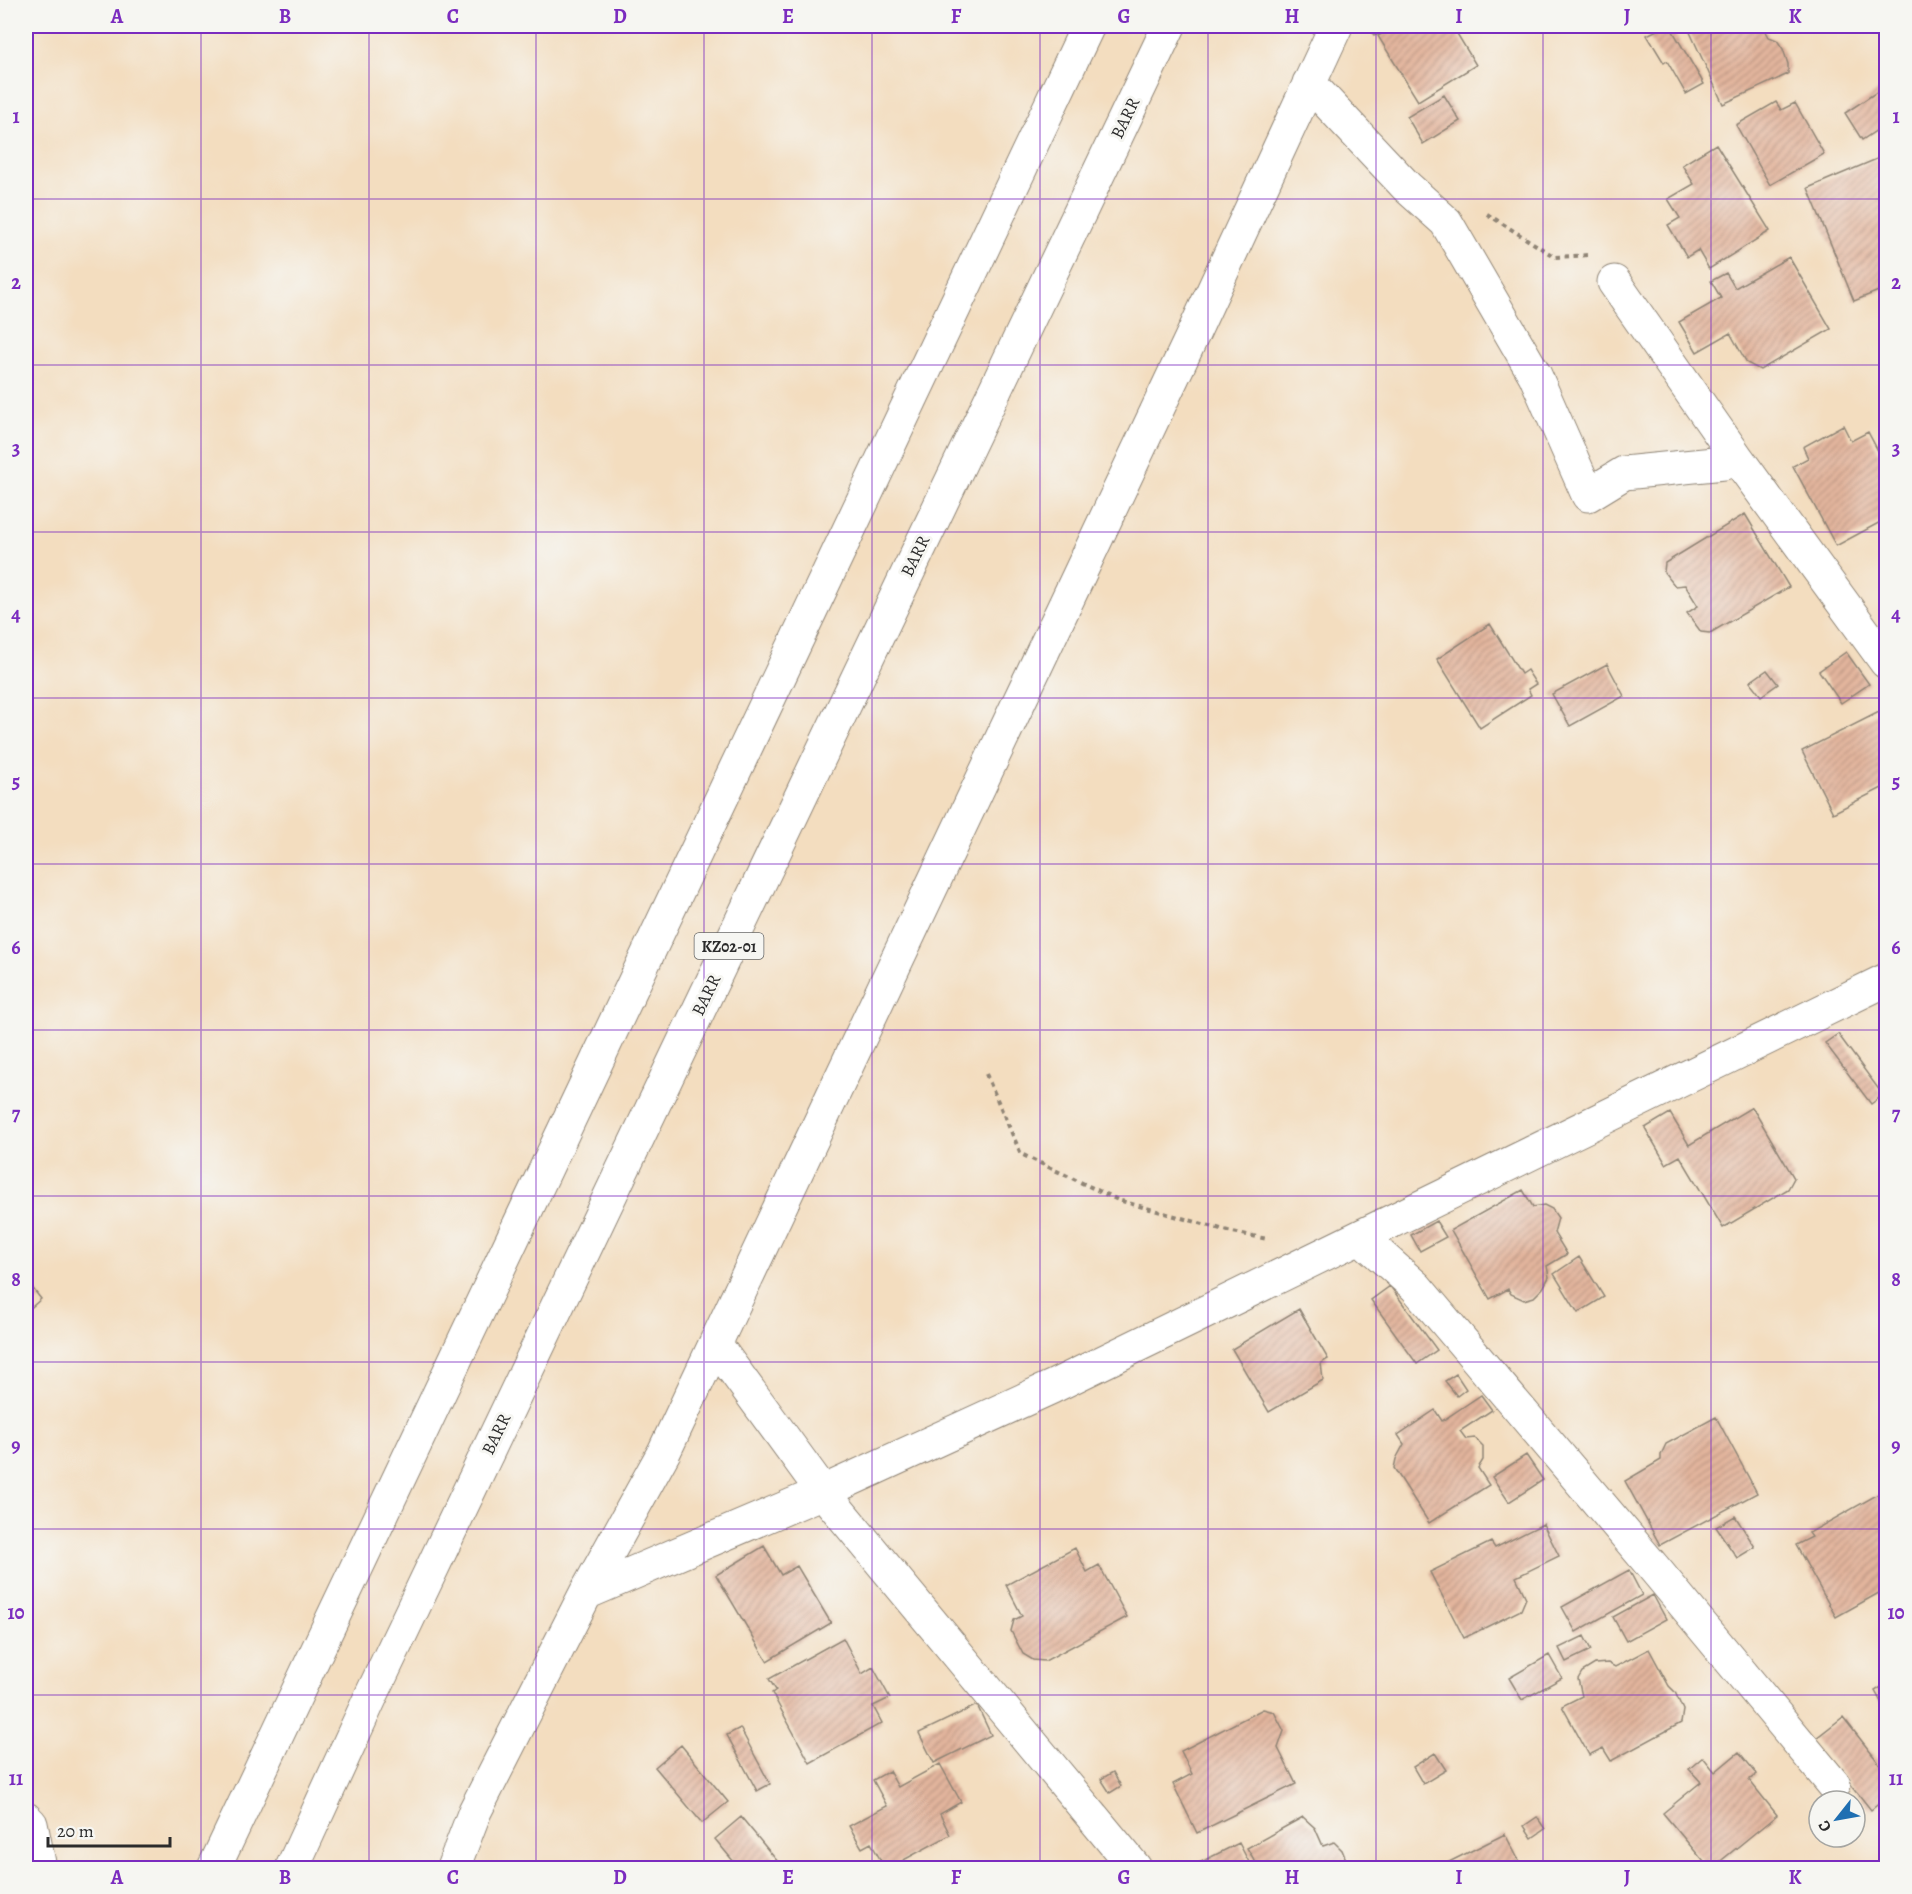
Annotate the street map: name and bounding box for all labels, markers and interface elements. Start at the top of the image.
text: A [110,3,124,30]
text: B [279,3,291,30]
text: C [447,3,459,30]
text: D [613,3,627,30]
text: E [782,3,794,30]
text: F [951,3,962,30]
text: G [1117,3,1131,30]
text: H [1285,3,1300,30]
text: I [1455,3,1463,30]
text: J [1624,3,1631,30]
text: K [1788,3,1802,30]
street label: BARR [1105,93,1145,143]
text: 1 [12,103,20,130]
text: 1 [1892,103,1900,130]
text: 2 [11,269,21,296]
text: 2 [1891,269,1901,296]
text: 3 [12,435,20,462]
text: 3 [1892,435,1900,462]
street label: BARR [895,531,935,581]
text: 4 [11,601,21,628]
text: 4 [1891,601,1901,628]
text: 5 [12,768,20,795]
text: 5 [1892,768,1900,795]
road number: KZ02-01 [694,933,764,959]
text: 6 [11,934,21,961]
text: 6 [1891,934,1901,961]
street label: BARR [686,970,726,1020]
text: 7 [12,1100,21,1127]
text: 7 [1892,1100,1901,1127]
text: 8 [11,1266,21,1293]
text: 8 [1891,1266,1901,1293]
street label: BARR [476,1409,516,1459]
text: 9 [11,1432,21,1459]
text: 9 [1891,1432,1901,1459]
text: 10 [7,1599,25,1626]
text: 10 [1887,1599,1905,1626]
text: 11 [9,1765,23,1792]
text: 11 [1889,1765,1903,1792]
north arrow [1807,1789,1867,1849]
scale bar [48,1810,170,1848]
text: С [1813,1816,1837,1836]
text: 20 m [57,1819,94,1843]
text: A [110,1864,124,1891]
text: B [279,1864,291,1891]
text: C [447,1864,459,1891]
text: D [613,1864,627,1891]
text: E [782,1864,794,1891]
text: F [951,1864,962,1891]
text: G [1117,1864,1131,1891]
text: H [1285,1864,1300,1891]
text: I [1455,1864,1463,1891]
text: J [1624,1864,1631,1891]
text: K [1788,1864,1802,1891]

